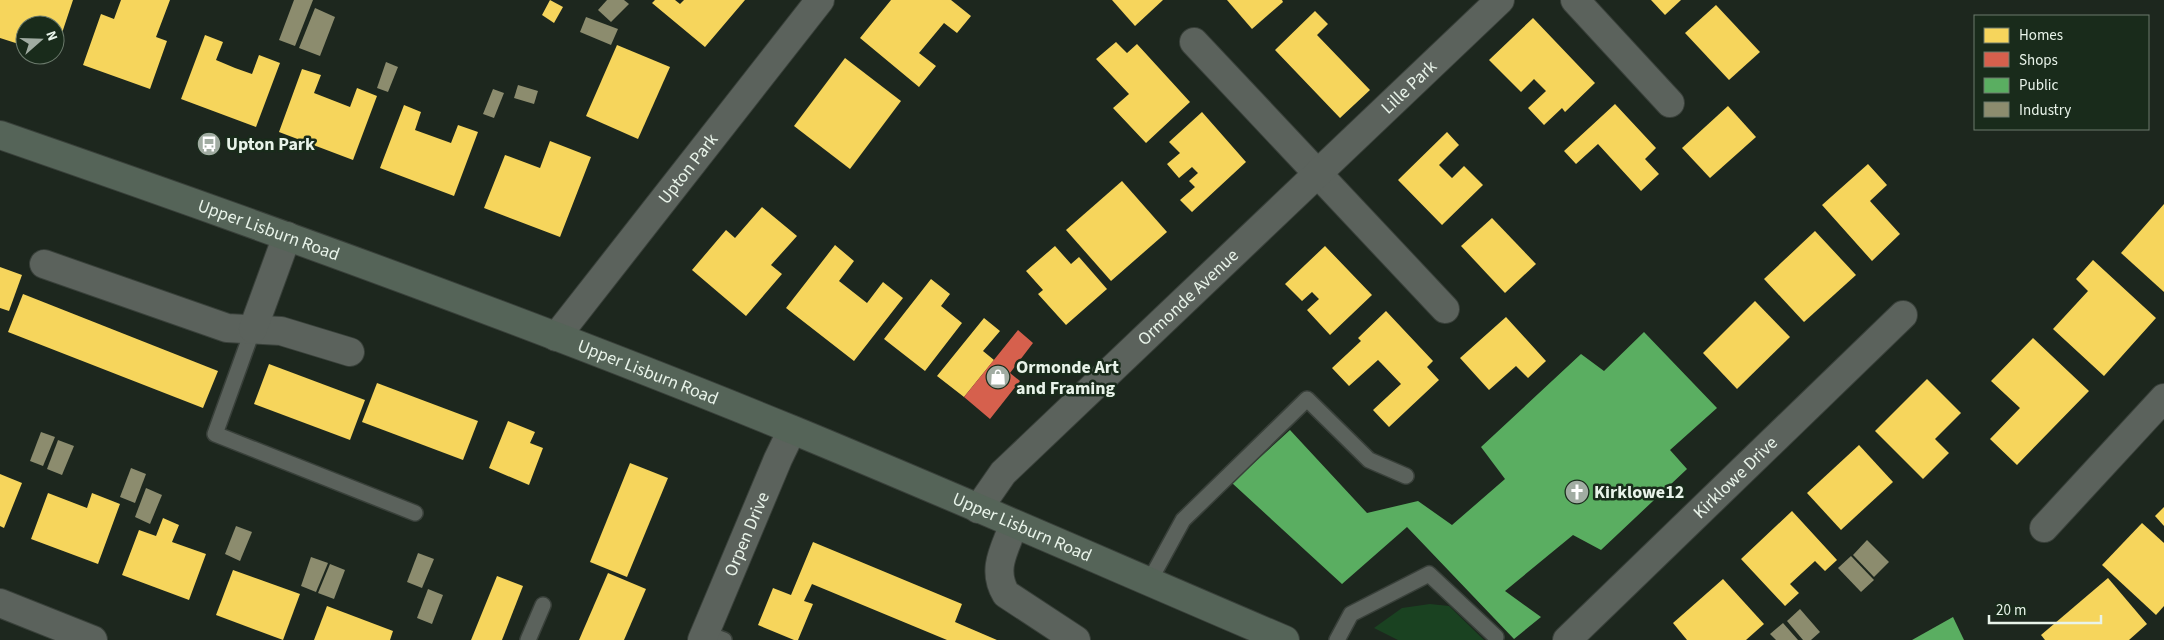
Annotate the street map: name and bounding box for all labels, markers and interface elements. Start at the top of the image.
north arrow [15,15,65,65]
legend [1974,15,2149,130]
text: Homes [2019,25,2063,46]
text: N [40,28,62,44]
text: Shops [2019,50,2058,71]
street label: Lille Park [1376,54,1443,120]
text: Public [2019,75,2058,96]
text: Industry [2019,100,2071,121]
street label: Upton Park [653,128,724,210]
bus stop icon: Upton Park [196,131,222,157]
place label: Upton Park [226,132,315,157]
street label: Upper Lisburn Road [194,193,343,267]
street label: Ormonde Avenue [1132,243,1244,352]
street label: Upper Lisburn Road [574,334,722,411]
place label: Ormonde Art and Framing [1016,355,1119,401]
shop icon: Ormonde Art and Framing [985,364,1011,390]
street label: Kirklowe Drive [1688,431,1783,524]
church icon: Kirklowe12 [1564,479,1590,505]
place label: Kirklowe12 [1594,480,1684,505]
street label: Upper Lisburn Road [948,486,1095,568]
street label: Orpen Drive [718,488,776,580]
scale bar [1989,592,2102,624]
text: 20 m [1996,600,2026,621]

